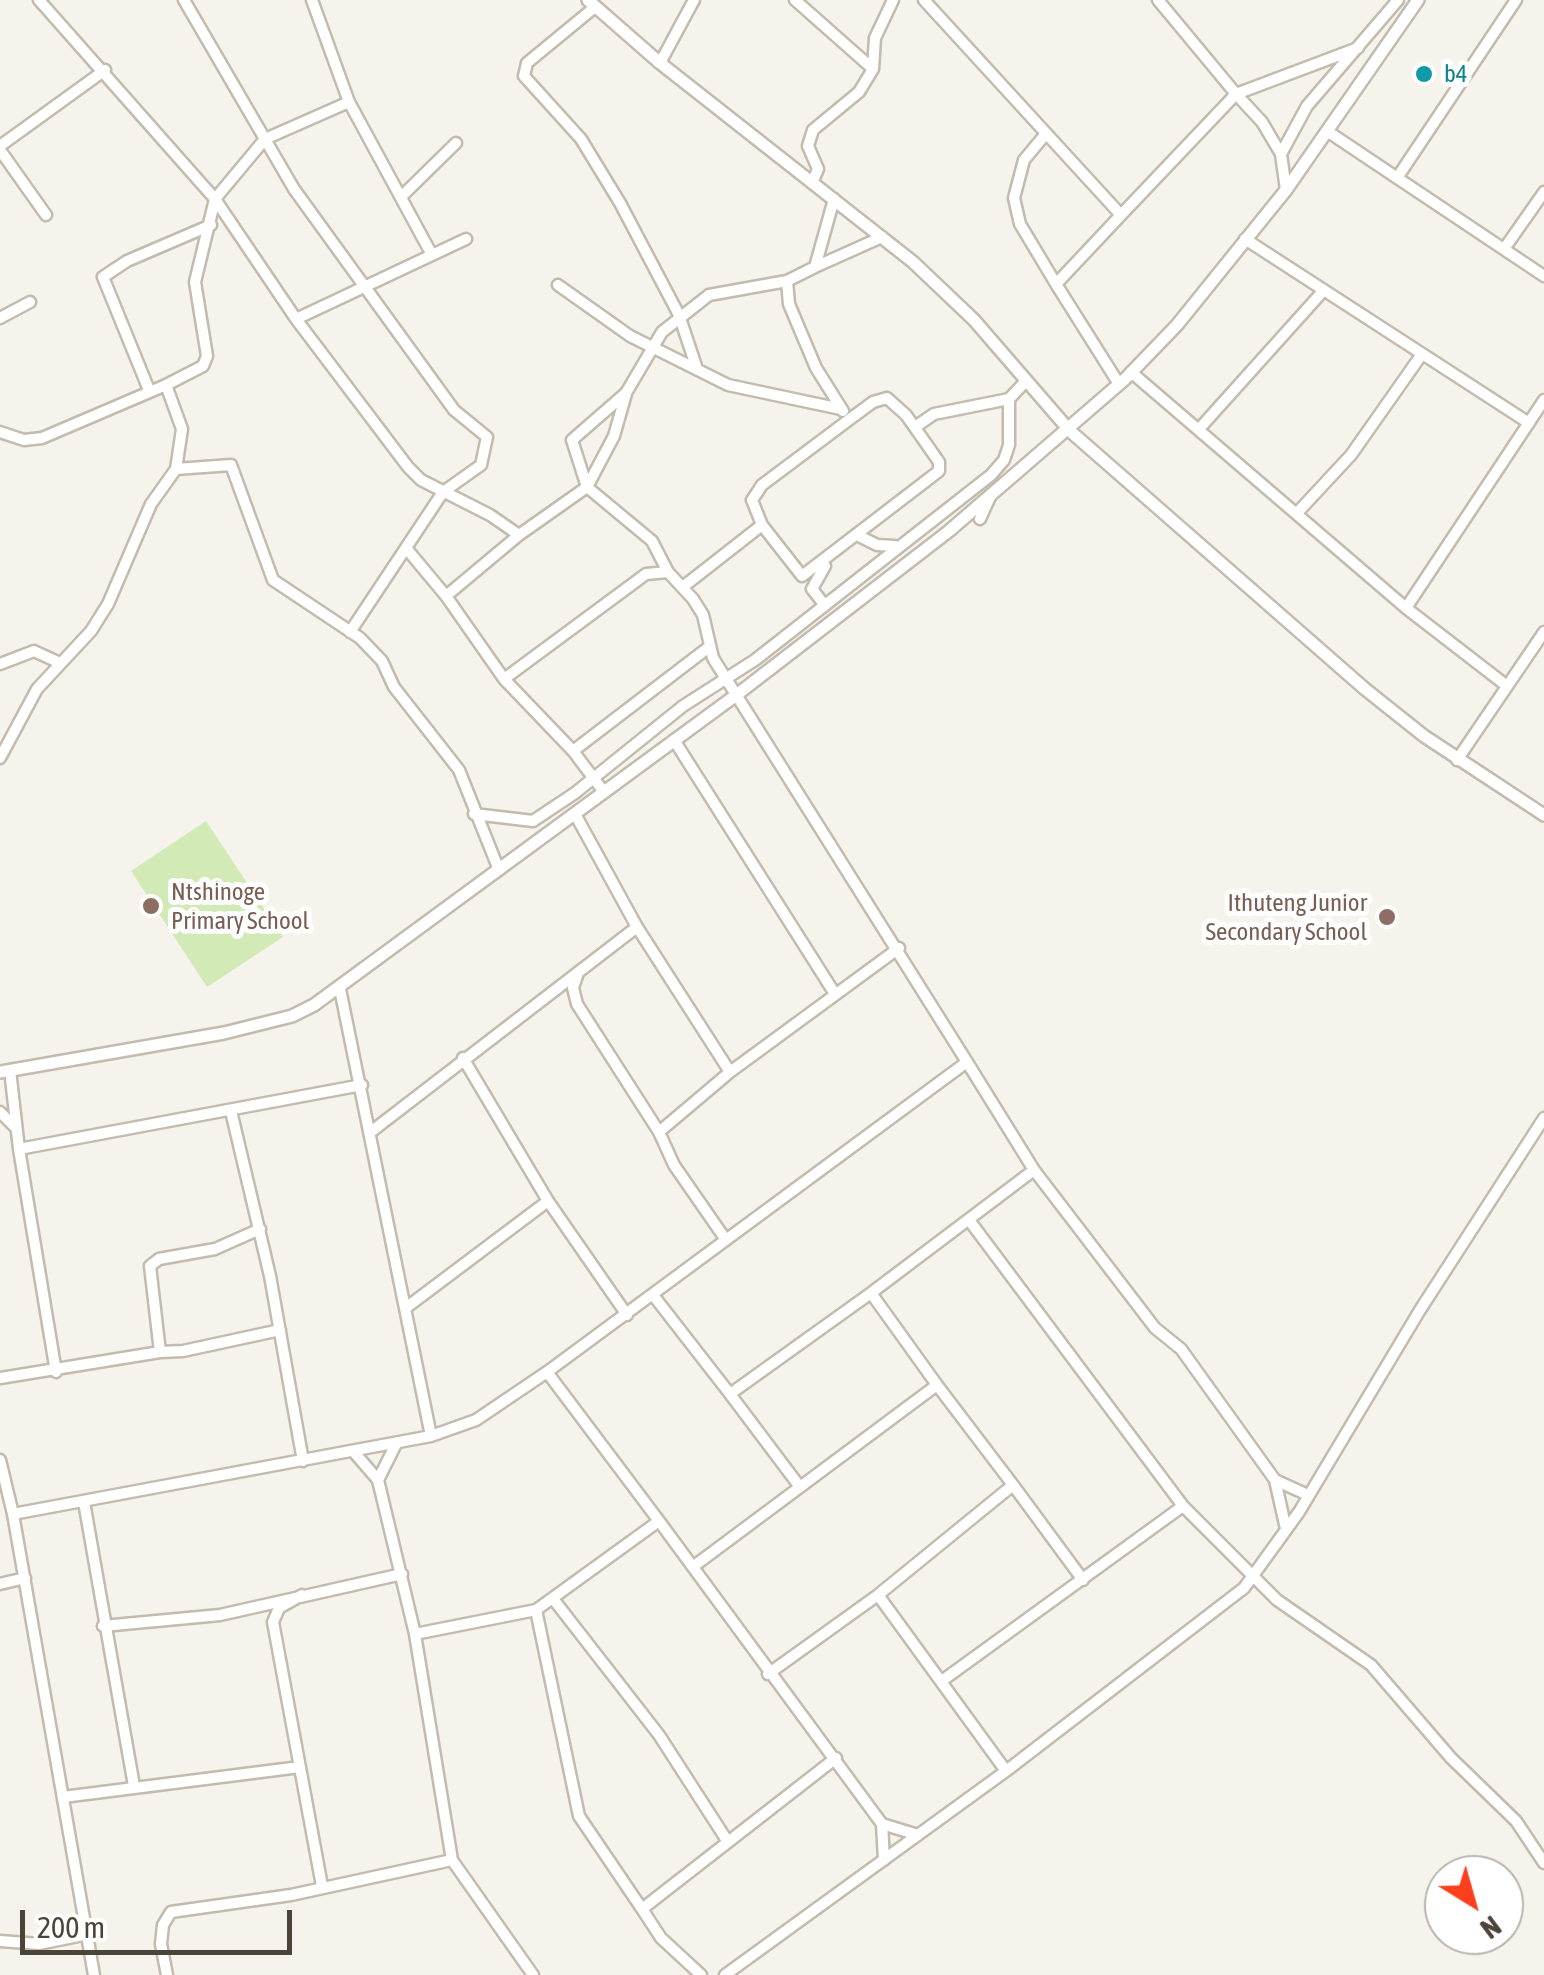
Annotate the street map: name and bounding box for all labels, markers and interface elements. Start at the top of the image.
place label: b4 [1444,59,1468,89]
marker: b4 [1413,63,1435,85]
place label: Ntshinoge Primary School [171,877,309,936]
place label: Ithuteng Junior Secondary School [1206,888,1367,947]
marker: Ntshinoge Primary School [140,895,162,917]
marker: Ithuteng Junior Secondary School [1376,906,1398,928]
north arrow [1424,1855,1524,1955]
scale bar [25,1890,298,1952]
text: 200 m [37,1910,105,1944]
text: N [1475,1910,1507,1945]

